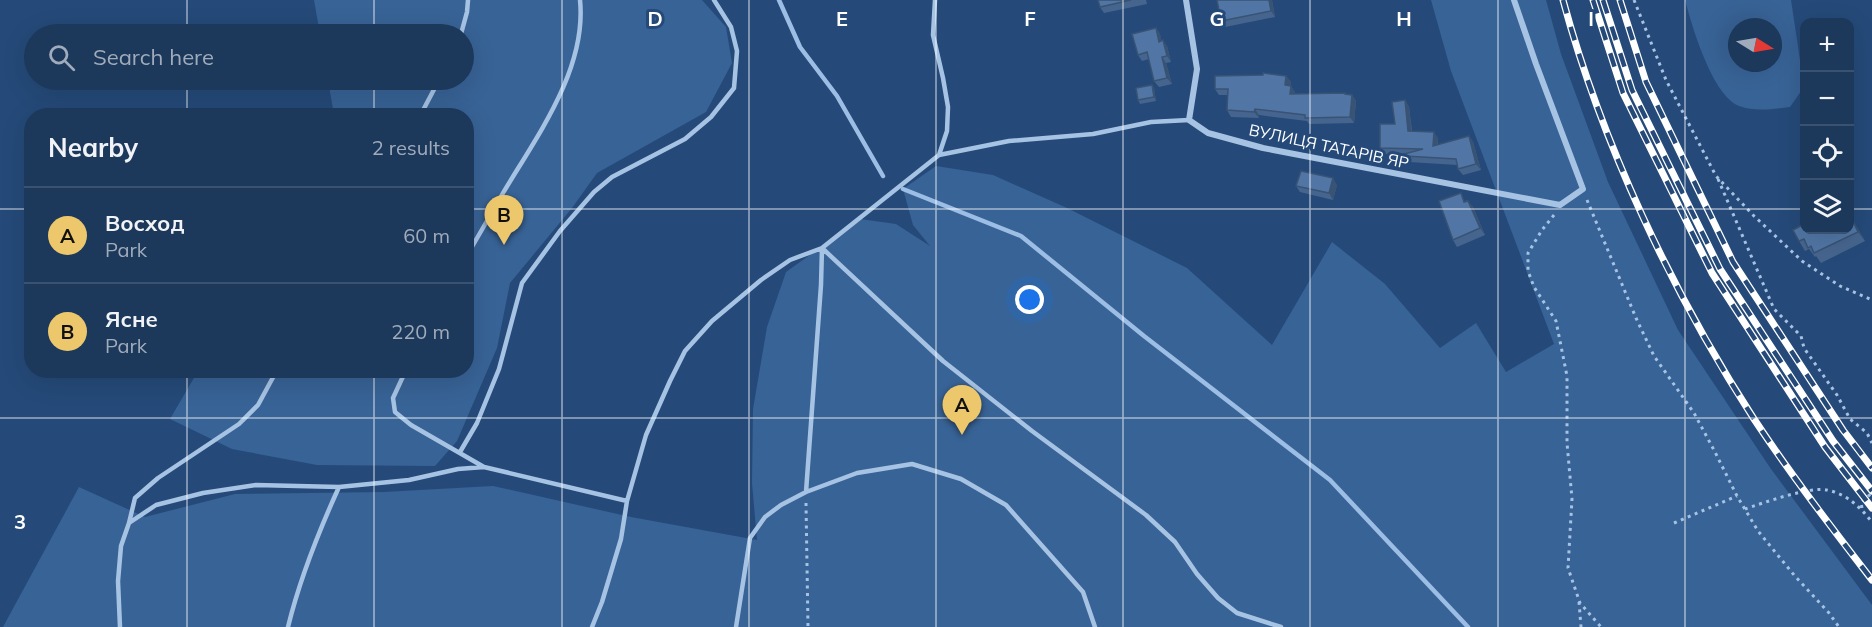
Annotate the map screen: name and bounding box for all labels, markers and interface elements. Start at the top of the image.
text: D [647,6,663,31]
text: E [836,6,848,31]
text: F [1024,6,1036,31]
text: G [1210,6,1224,31]
text: H [1396,6,1412,31]
text: I [1588,6,1594,31]
north arrow [1728,18,1782,72]
map controls [1800,18,1854,234]
button: + [1800,18,1854,72]
search box [24,24,474,90]
icon: search [45,41,78,74]
text: Search here [93,43,214,71]
button: − [1800,72,1854,126]
street label: ВУЛИЦЯ ТАТАРІВ ЯР [1247,119,1411,173]
button: locate [1800,126,1854,180]
text: Nearby [48,131,138,164]
text: 2 results [372,135,450,160]
button: layers [1800,180,1854,234]
pin: B [484,196,524,245]
text: Восход [105,209,184,237]
text: A [60,223,75,248]
text: 60 m [403,223,450,248]
text: Park [105,237,147,262]
your location [1015,285,1044,314]
text: Ясне [105,305,158,333]
text: B [61,319,74,344]
text: 220 m [391,319,450,344]
text: Park [105,333,147,358]
pin: A [942,386,982,435]
text: 3 [14,509,26,534]

